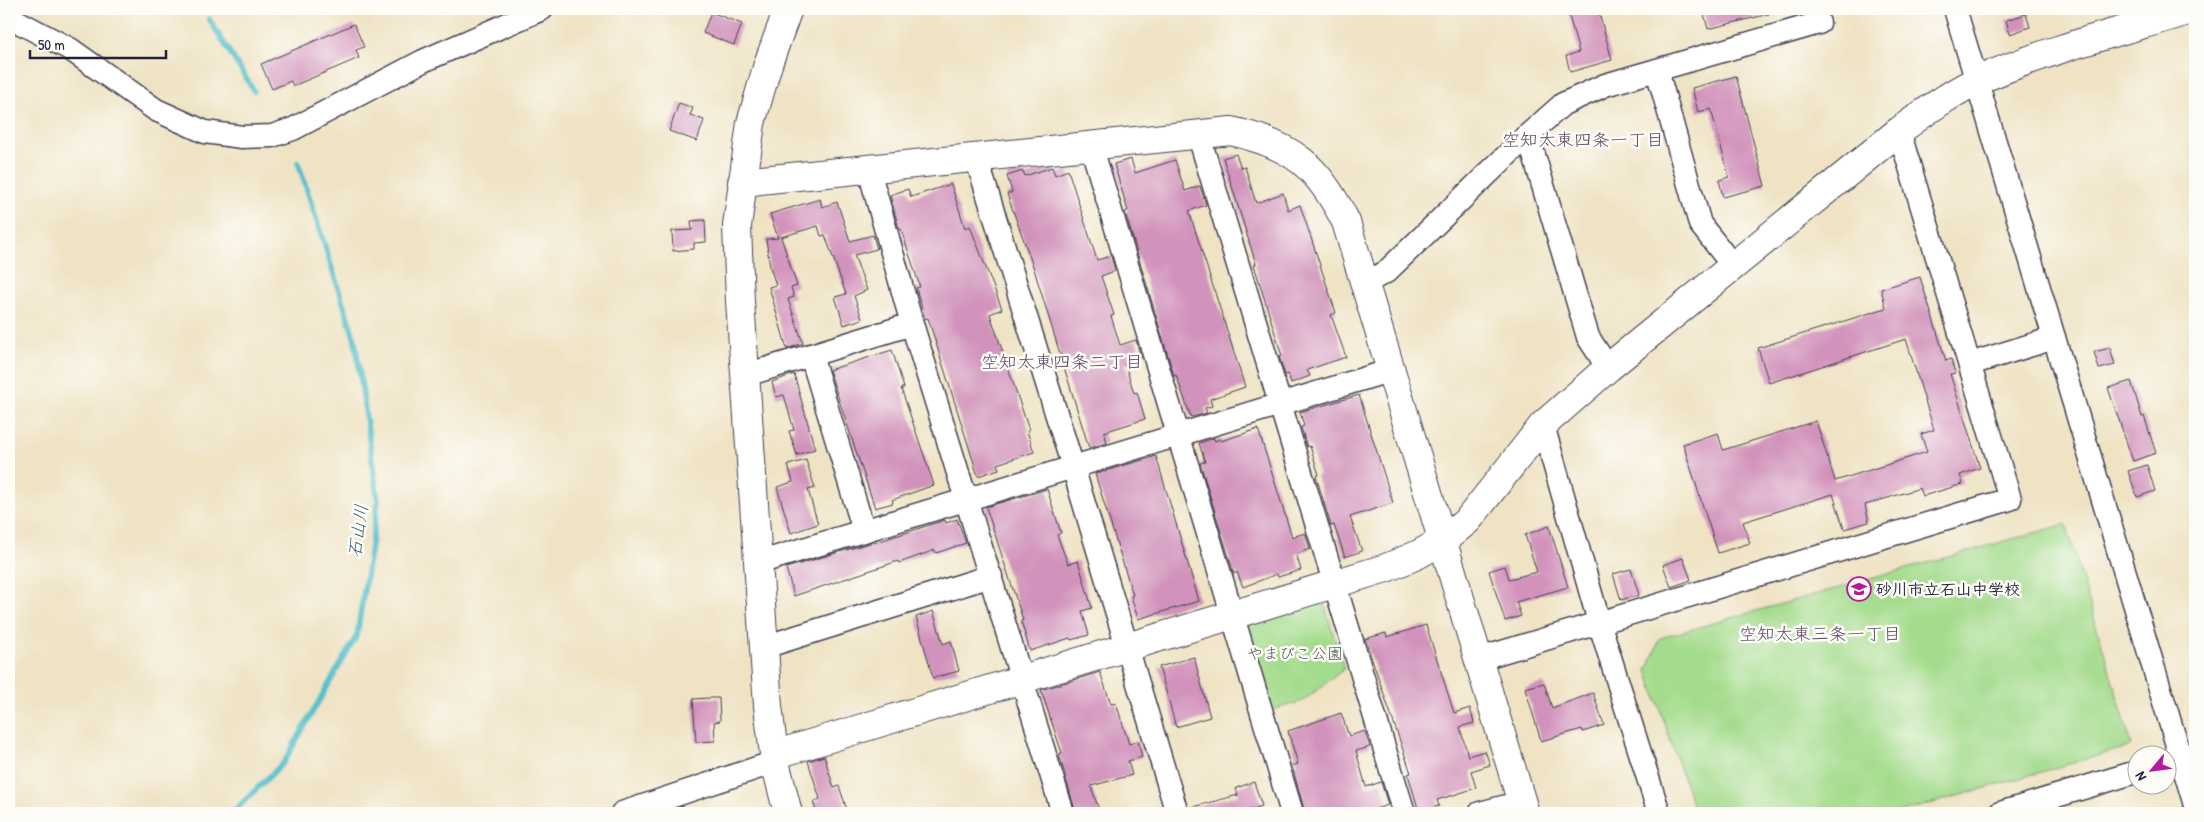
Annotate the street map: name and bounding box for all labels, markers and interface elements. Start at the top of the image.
scale bar [30,28,166,60]
text: 50 m [38,34,65,55]
district label: 空知太東四条一丁目 [1502,127,1664,152]
district label: 空知太東四条二丁目 [981,349,1143,374]
water label: 石山川 [341,502,374,559]
school or university icon: 砂川市立石山中学校 [1846,576,1872,602]
place label: 砂川市立石山中学校 [1876,578,2020,600]
district label: 空知太東三条一丁目 [1739,621,1901,646]
park label: やまびこ公園 [1247,642,1343,664]
north arrow [2126,744,2176,794]
text: N [2130,768,2150,784]

